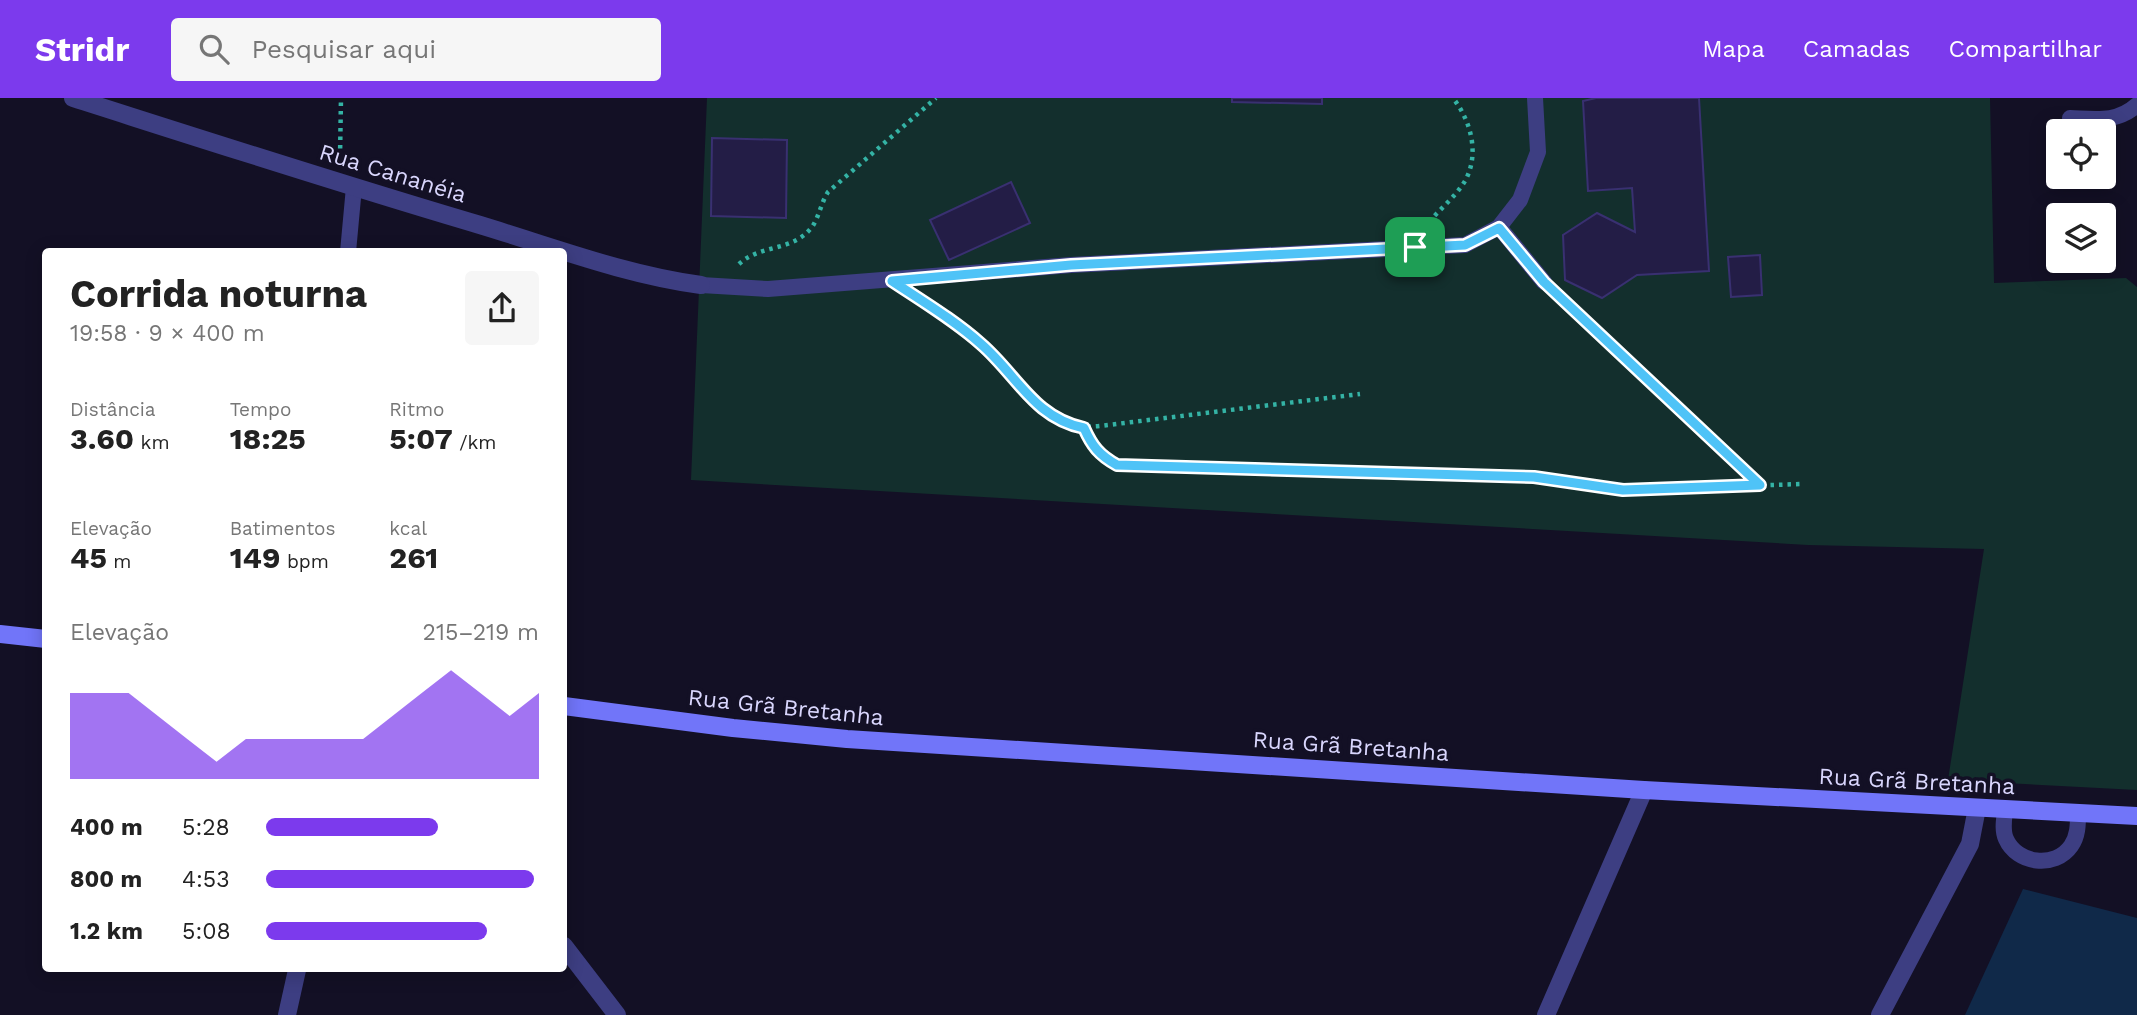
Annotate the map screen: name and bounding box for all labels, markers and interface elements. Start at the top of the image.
search box [171,18,661,81]
text: Stridr [35,30,129,69]
icon: search [195,30,233,68]
text: Pesquisar aqui [251,34,436,64]
text: Mapa [1702,35,1765,63]
text: Camadas [1803,35,1911,63]
text: Compartilhar [1949,35,2102,63]
map controls [2046,119,2116,273]
button: locate [2046,119,2116,189]
street label: Rua Cananéia [316,138,470,209]
button: layers [2046,203,2116,273]
pin [1385,217,1445,277]
icon: arrive [1396,228,1434,266]
button: share [465,271,539,345]
text: Corrida noturna [70,272,367,316]
text: 19:58 · 9 × 400 m [70,320,265,347]
text: Distância [70,398,156,421]
text: Tempo [230,398,291,421]
text: Ritmo [389,398,444,421]
text: 3.60 [70,421,134,456]
text: 18:25 [230,421,306,456]
text: 5:07 [389,421,453,456]
text: km [134,431,169,454]
text: /km [453,431,496,454]
text: Elevação [70,517,152,540]
text: Batimentos [230,517,336,540]
text: kcal [389,517,427,540]
text: 45 [70,540,107,575]
text: 149 [230,540,280,575]
text: 261 [389,540,438,575]
text: m [107,550,131,573]
text: bpm [280,550,329,573]
text: Elevação [70,619,169,646]
text: 215–219 m [423,619,539,646]
street label: Rua Grã Bretanha [687,684,885,731]
street label: Rua Grã Bretanha [1252,726,1450,767]
street label: Rua Grã Bretanha [1818,763,2016,800]
text: 400 m [70,814,143,841]
text: 5:28 [182,814,230,841]
text: 800 m [70,866,142,893]
text: 4:53 [182,866,230,893]
text: 1.2 km [70,918,143,945]
text: 5:08 [182,918,231,945]

